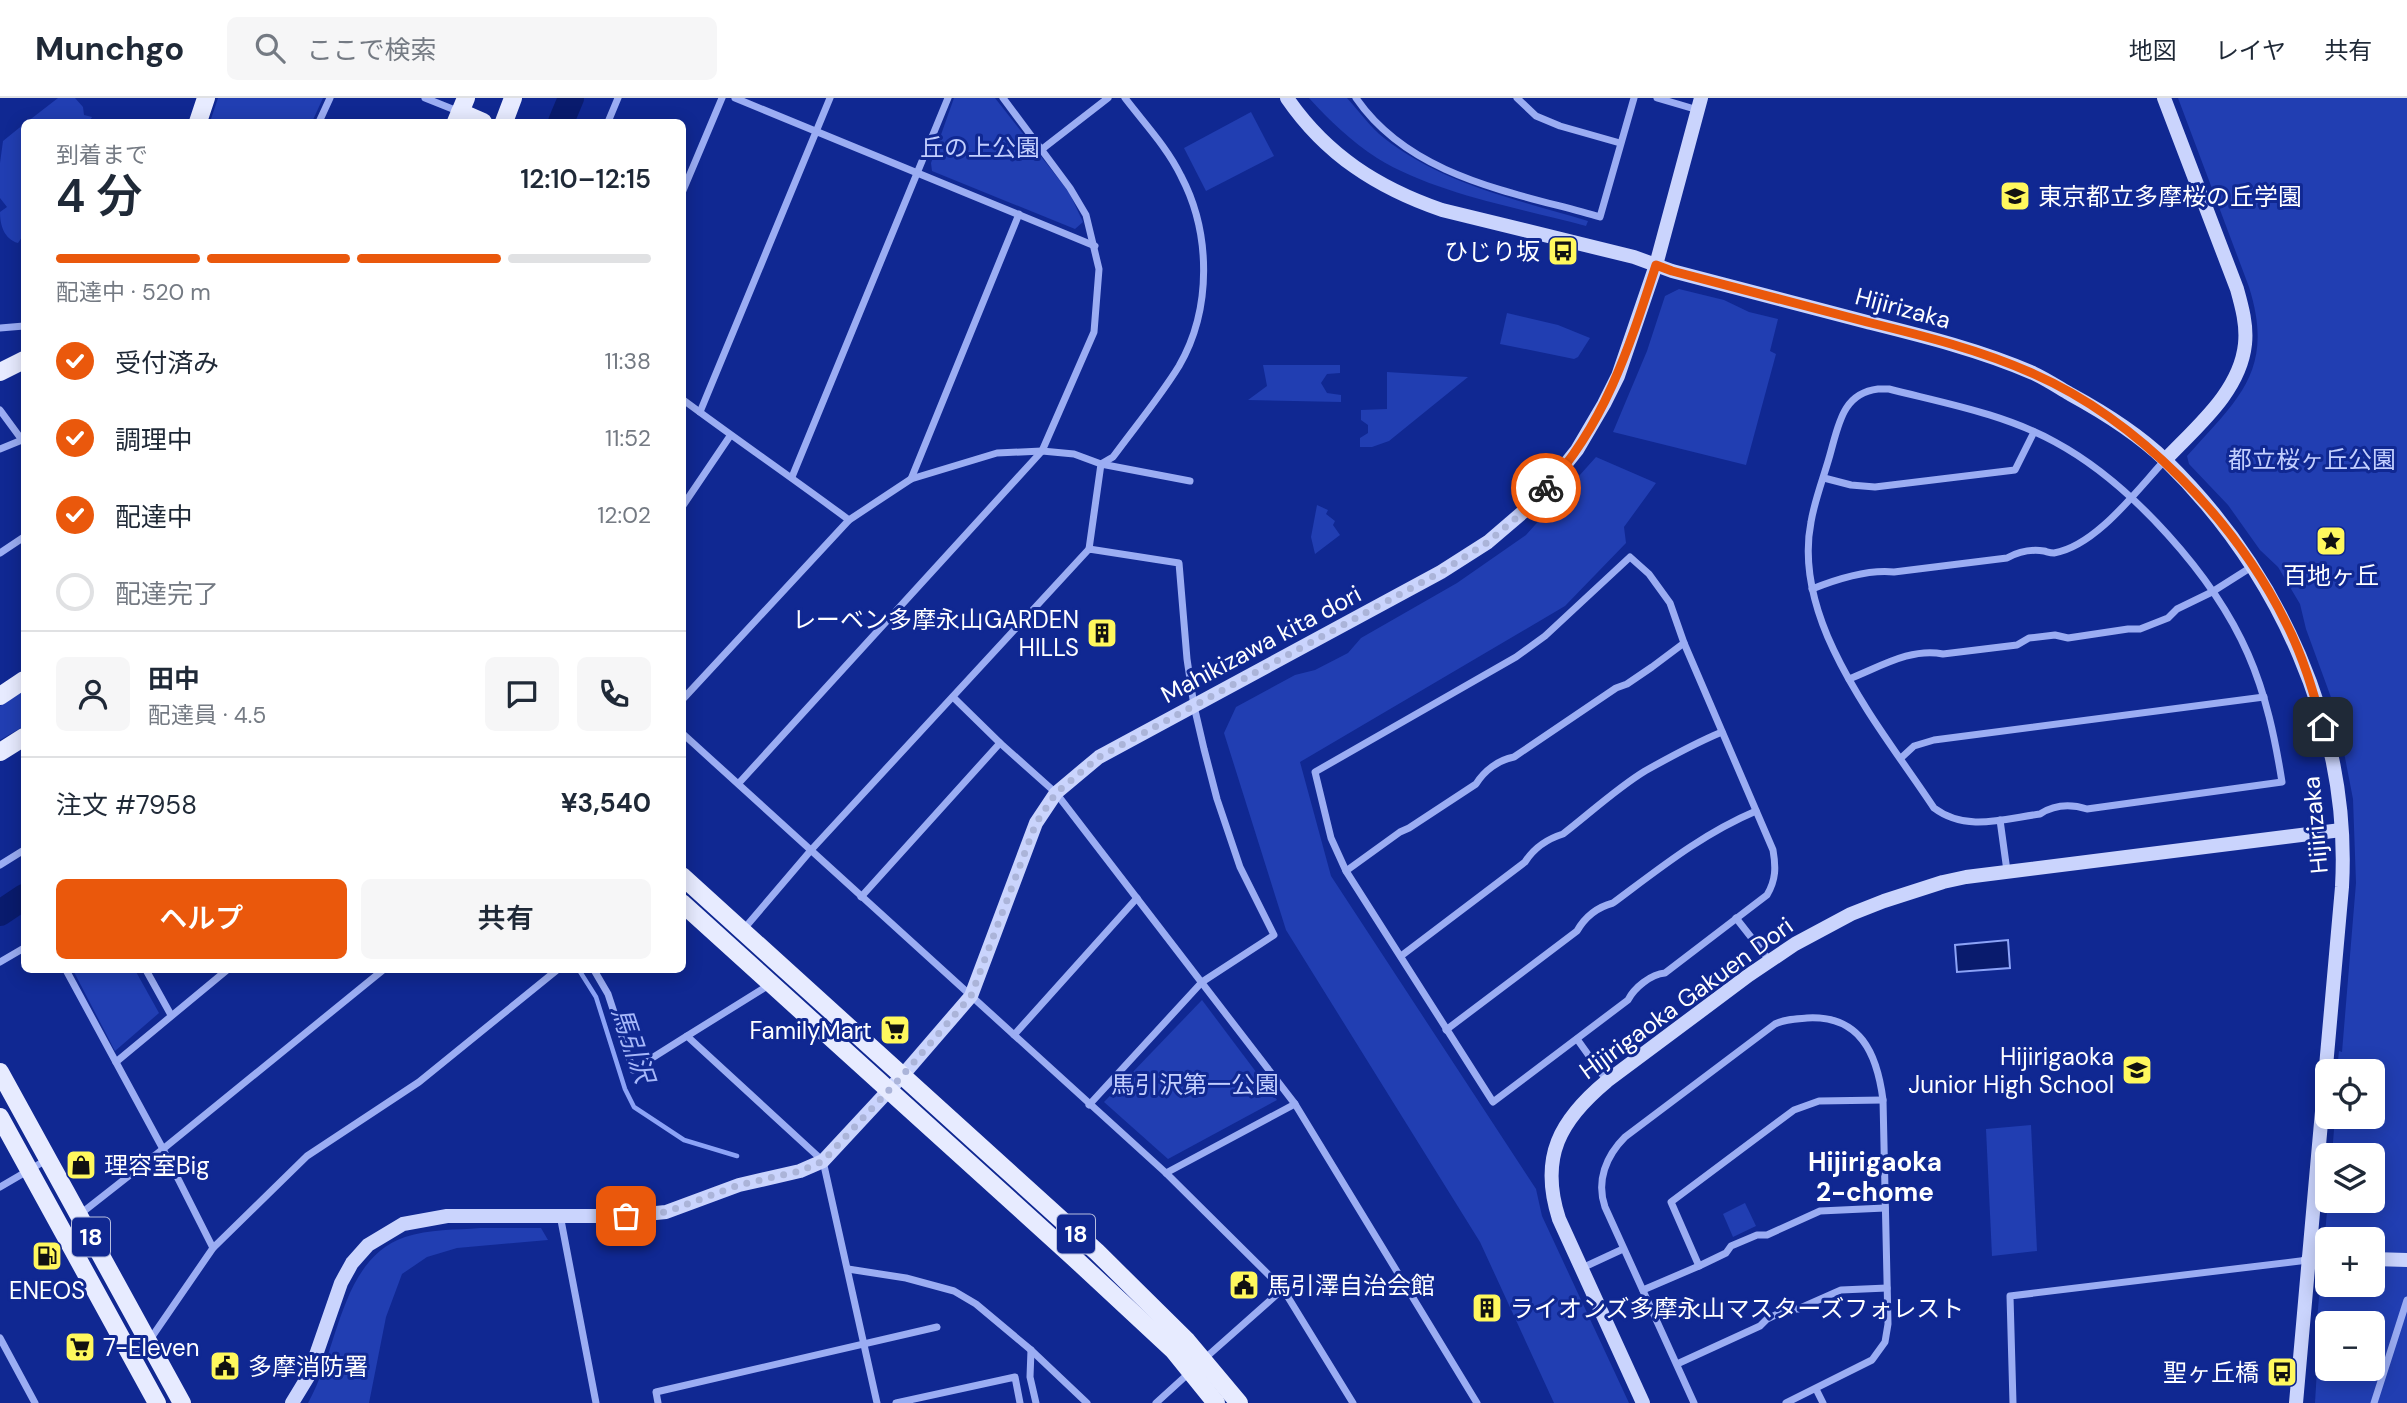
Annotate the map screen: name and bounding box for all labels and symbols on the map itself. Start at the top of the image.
park label: 丘の上公園 [920,132,1040,163]
school or university icon: 東京都立多摩桜の丘学園 [1998,179,2032,213]
place label: 東京都立多摩桜の丘学園 [2038,181,2302,212]
bus stop icon: ひじり坂 [1546,234,1580,268]
place label: ひじり坂 [1444,236,1540,267]
street label: Hijirizaka [1852,280,1954,336]
park label: 都立桜ヶ丘公園 [2228,444,2396,475]
courier [1511,453,1581,523]
place icon: 百地ヶ丘 [2314,524,2348,558]
place label: 百地ヶ丘 [2283,560,2379,591]
street label: Mahikizawa kita dori [1156,578,1366,710]
place label: レーベン多摩永山GARDEN HILLS [792,604,1079,663]
building icon: レーベン多摩永山GARDEN HILLS [1085,616,1119,650]
pin [2293,697,2353,757]
street label: Hijirizaka [2295,775,2335,875]
street label: Hijirigaoka Gakuen Dori [1573,910,1799,1086]
water label: 馬引沢 [604,1003,663,1090]
supermarket icon: FamilyMart [878,1013,912,1047]
place label: FamilyMart [750,1015,872,1046]
place label: Hijirigaoka Junior High School [1908,1041,2114,1100]
school or university icon: Hijirigaoka Junior High School [2120,1053,2154,1087]
park label: 馬引沢第一公園 [1111,1069,1279,1100]
district label: Hijirigaoka 2-chome [1808,1145,1942,1209]
shop icon: 理容室Big [64,1148,98,1182]
place label: 理容室Big [104,1150,210,1181]
pin [596,1186,656,1246]
road number: 18 [1057,1214,1095,1254]
road number: 18 [72,1218,110,1256]
fuel station icon: ENEOS [30,1239,64,1273]
public building icon: 馬引澤自治会館 [1227,1268,1261,1302]
place label: 馬引澤自治会館 [1267,1270,1435,1301]
place label: ENEOS [9,1275,85,1306]
building icon: ライオンズ多摩永山マスターズフォレスト [1470,1291,1504,1325]
place label: ライオンズ多摩永山マスターズフォレスト [1510,1293,1964,1324]
supermarket icon: 7-Eleven [63,1330,97,1364]
place label: 7-Eleven [103,1332,200,1363]
public building icon: 多摩消防署 [208,1349,242,1383]
place label: 多摩消防署 [248,1351,368,1382]
bus stop icon: 聖ヶ丘橋 [2265,1355,2299,1389]
place label: 聖ヶ丘橋 [2163,1357,2259,1388]

